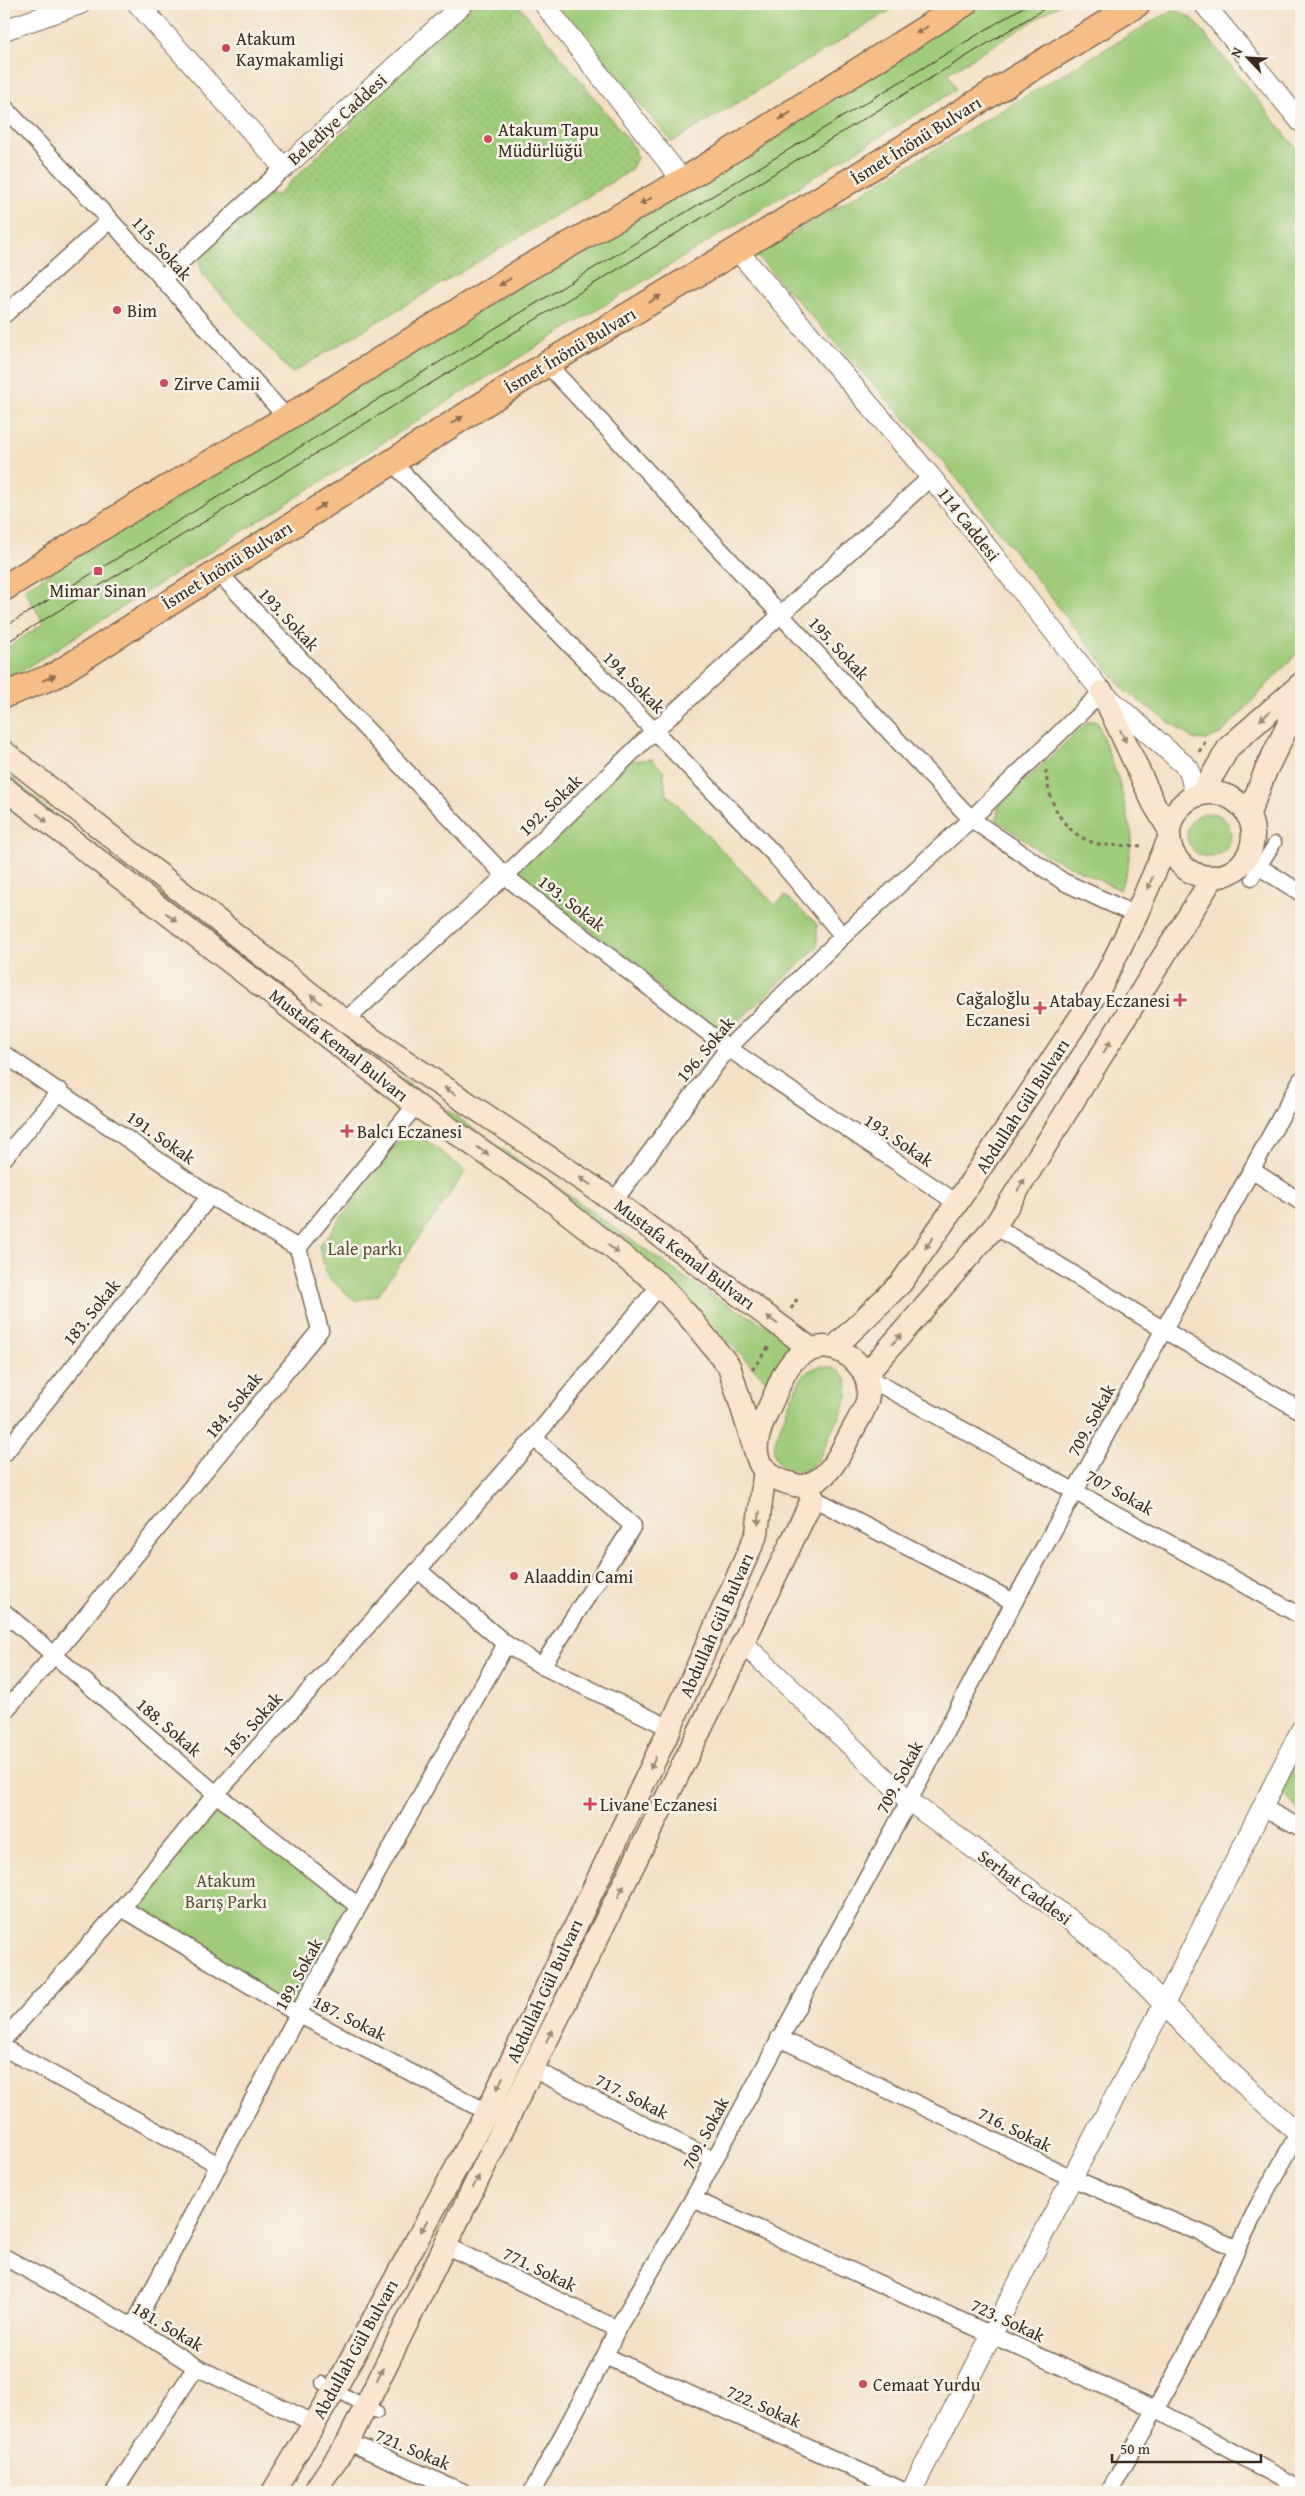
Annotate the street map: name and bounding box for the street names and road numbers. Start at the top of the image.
street label: Belediye Caddesi [281,67,393,171]
street label: İsmet İnönü Bulvarı [846,89,986,191]
street label: 115. Sokak [126,210,199,287]
street label: İsmet İnönü Bulvarı [499,300,641,400]
street label: 114 Caddesi [931,481,1007,567]
street label: İsmet İnönü Bulvarı [157,514,297,616]
street label: 193. Sokak [252,581,326,658]
street label: 195. Sokak [802,610,876,687]
street label: 194. Sokak [596,644,672,720]
street label: 192. Sokak [512,767,588,842]
street label: 193. Sokak [533,868,612,939]
street label: Mustafa Kemal Bulvarı [263,982,415,1108]
street label: 196. Sokak [669,1009,741,1088]
street label: Abdullah Gül Bulvarı [968,1033,1076,1179]
street label: 191. Sokak [121,1103,202,1171]
street label: 193. Sokak [859,1107,940,1174]
street label: Mustafa Kemal Bulvarı [609,1192,761,1316]
street label: 183. Sokak [56,1272,127,1351]
street label: 184. Sokak [198,1365,269,1444]
street label: 709. Sokak [1060,1378,1122,1461]
street label: 707 Sokak [1081,1462,1160,1522]
street label: Abdullah Gül Bulvarı [672,1548,760,1702]
street label: 185. Sokak [216,1685,289,1762]
street label: 188. Sokak [130,1691,208,1764]
street label: 709. Sokak [869,1735,930,1818]
street label: Serhat Caddesi [972,1843,1078,1931]
street label: Abdullah Gül Bulvarı [499,1915,589,2067]
street label: 189. Sokak [267,1932,329,2015]
street label: 187. Sokak [309,1988,392,2048]
street label: 717. Sokak [591,2066,674,2126]
street label: 709. Sokak [675,2091,736,2174]
street label: 716. Sokak [974,2100,1057,2159]
street label: 771. Sokak [499,2240,582,2299]
street label: Abdullah Gül Bulvarı [305,2274,405,2424]
street label: 723. Sokak [966,2291,1050,2349]
street label: 181. Sokak [127,2294,210,2358]
street label: 722. Sokak [722,2378,806,2435]
street label: 721. Sokak [371,2421,455,2477]

